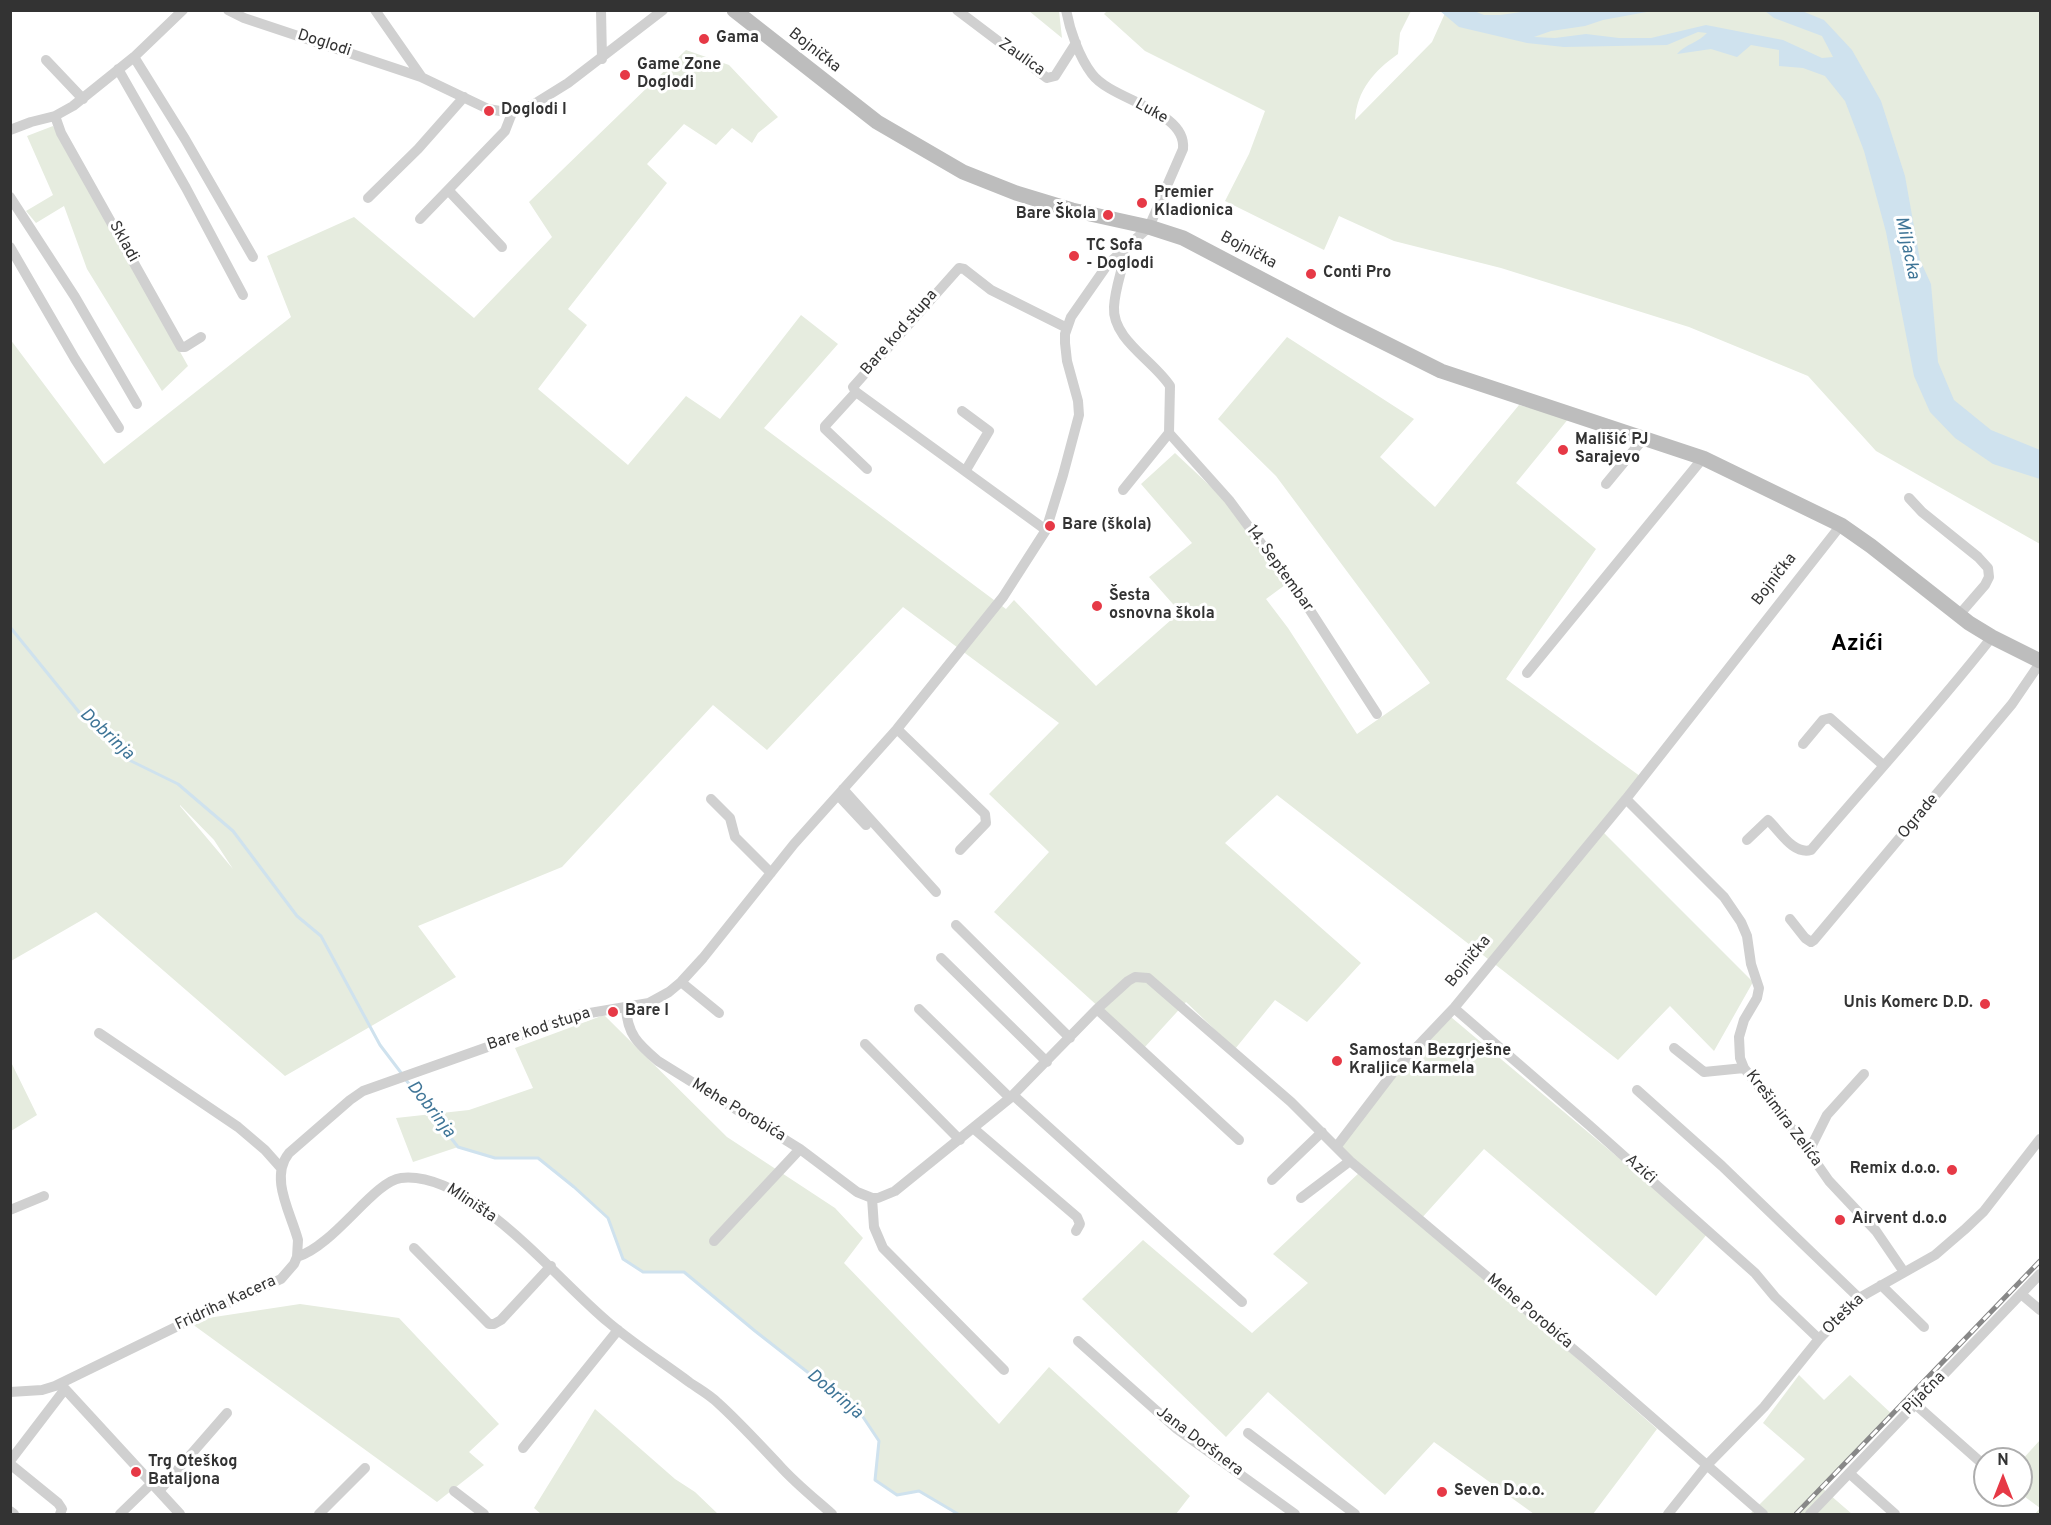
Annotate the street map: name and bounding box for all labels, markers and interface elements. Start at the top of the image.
street label: Bojnička [784,25,844,77]
street label: Doglodi [295,26,353,62]
place label: Gama [716,29,759,49]
marker: Gama [697,32,711,46]
street label: Zaulica [994,35,1048,81]
place label: Game Zone Doglodi [637,56,721,94]
marker: Game Zone Doglodi [618,68,632,82]
street label: Luke [1131,95,1171,129]
place label: Doglodi I [501,101,567,121]
marker: Doglodi I [482,104,496,118]
place label: Premier Kladionica [1154,184,1233,222]
marker: Premier Kladionica [1135,196,1149,210]
place label: Bare Škola [1016,205,1096,225]
marker: Bare Škola [1101,208,1115,222]
water label: Miljacka [1889,215,1923,281]
street label: Skladi [104,218,142,266]
street label: Bojnička [1216,228,1280,274]
place label: TC Sofa - Doglodi [1086,237,1154,275]
marker: TC Sofa - Doglodi [1067,249,1081,263]
place label: Conti Pro [1323,264,1391,284]
marker: Conti Pro [1304,267,1318,281]
street label: Bare kod stupa [858,286,942,380]
place label: Mališić PJ Sarajevo [1575,431,1648,469]
marker: Mališić PJ Sarajevo [1556,443,1570,457]
place label: Bare (škola) [1062,516,1152,536]
marker: Bare (škola) [1043,519,1057,533]
street label: 14. Septembar [1241,522,1317,616]
street label: Bojnička [1749,550,1801,610]
place label: Šesta osnovna škola [1109,587,1215,625]
marker: Šesta osnovna škola [1090,599,1104,613]
district label: Azići [1831,633,1883,659]
water label: Dobrinja [74,705,138,765]
street label: Ograde [1895,791,1943,843]
street label: Bojnička [1442,932,1496,992]
place label: Unis Komerc D.D. [1844,994,1973,1014]
marker: Unis Komerc D.D. [1978,997,1992,1011]
place label: Bare I [625,1002,669,1022]
street label: Bare kod stupa [485,1004,593,1056]
marker: Bare I [606,1005,620,1019]
place label: Samostan Bezgrješne Kraljice Karmela [1349,1042,1511,1080]
marker: Samostan Bezgrješne Kraljice Karmela [1330,1054,1344,1068]
street label: Krešimira Zelića [1741,1067,1825,1171]
street label: Mehe Porobića [688,1075,788,1147]
water label: Dobrinja [401,1077,459,1143]
street label: Azići [1621,1151,1659,1189]
place label: Remix d.o.o. [1850,1160,1940,1180]
marker: Remix d.o.o. [1945,1163,1959,1177]
street label: Mliništa [442,1180,500,1228]
place label: Airvent d.o.o [1852,1210,1947,1230]
marker: Airvent d.o.o [1833,1213,1847,1227]
street label: Mehe Porobića [1482,1271,1576,1353]
street label: Fridriha Kacera [173,1272,279,1336]
street label: Oteška [1819,1291,1869,1339]
water label: Dobrinja [802,1365,866,1425]
street label: Pijačna [1900,1368,1950,1420]
street label: Jana Doršnera [1152,1403,1246,1481]
north arrow [1973,1447,2033,1507]
text: N [1997,1451,2009,1471]
place label: Trg Oteškog Bataljona [148,1453,238,1491]
marker: Trg Oteškog Bataljona [129,1465,143,1479]
place label: Seven D.o.o. [1454,1482,1544,1502]
marker: Seven D.o.o. [1435,1485,1449,1499]

